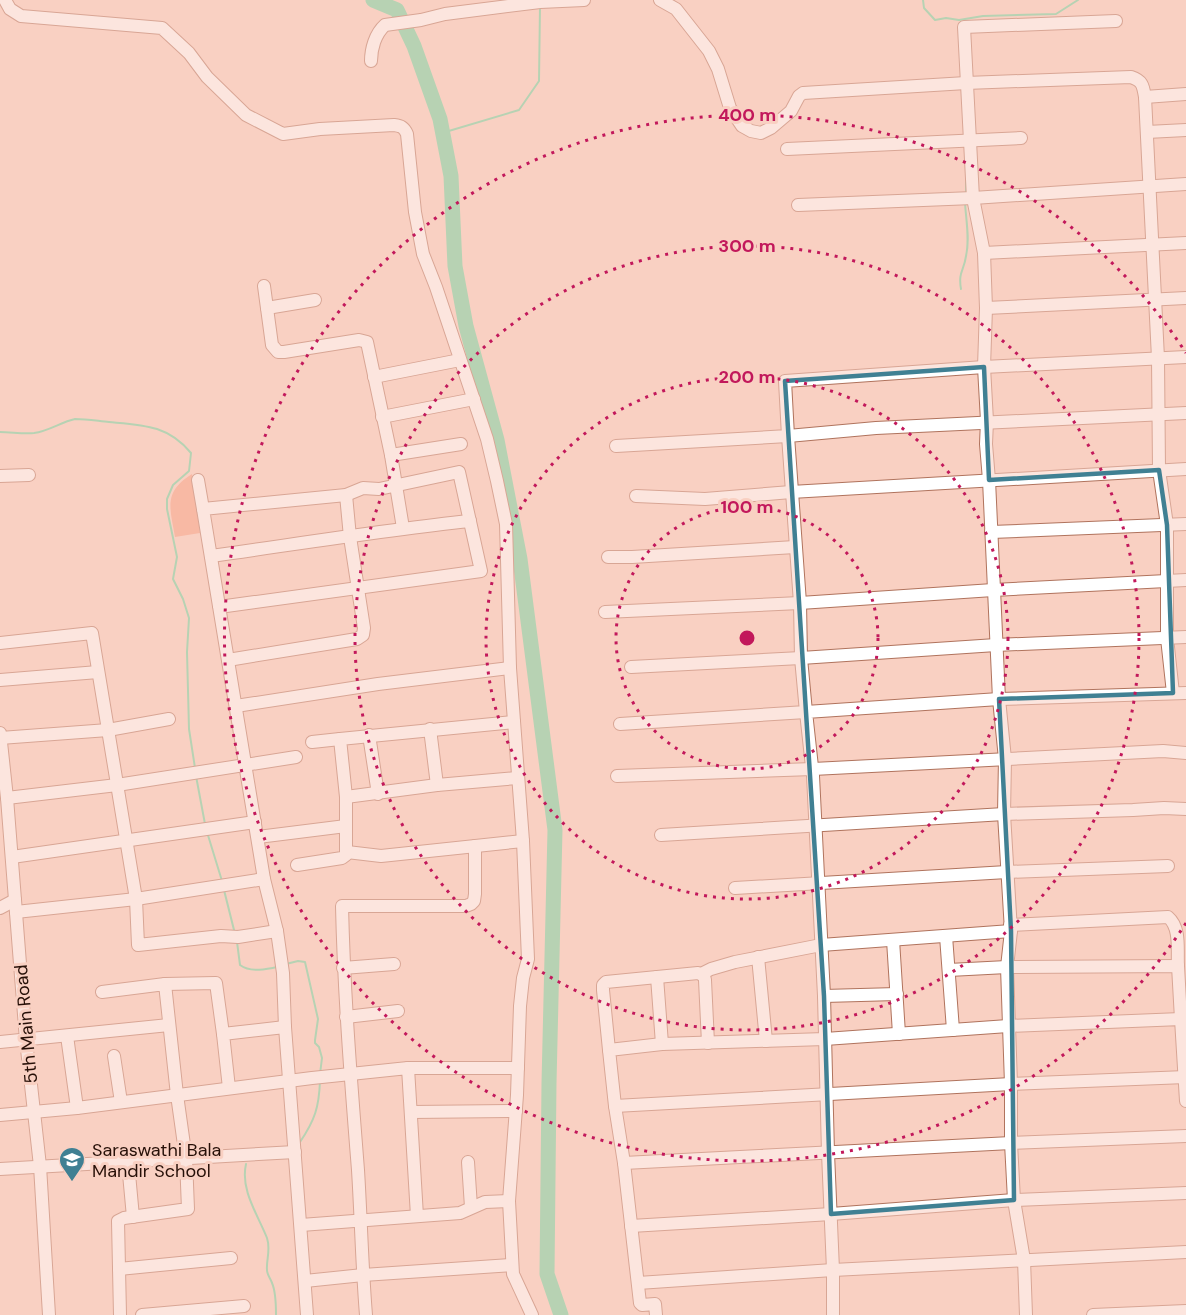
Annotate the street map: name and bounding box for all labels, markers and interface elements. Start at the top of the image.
text: 400 m [718,103,776,127]
text: 300 m [718,234,776,258]
text: 200 m [719,365,775,389]
text: 100 m [720,495,774,519]
centre of rings [737,628,757,648]
street label: 5th Main Road [9,963,43,1085]
place label: Saraswathi Bala Mandir School [92,1138,221,1183]
school or university icon: Saraswathi Bala Mandir School [57,1145,87,1183]

